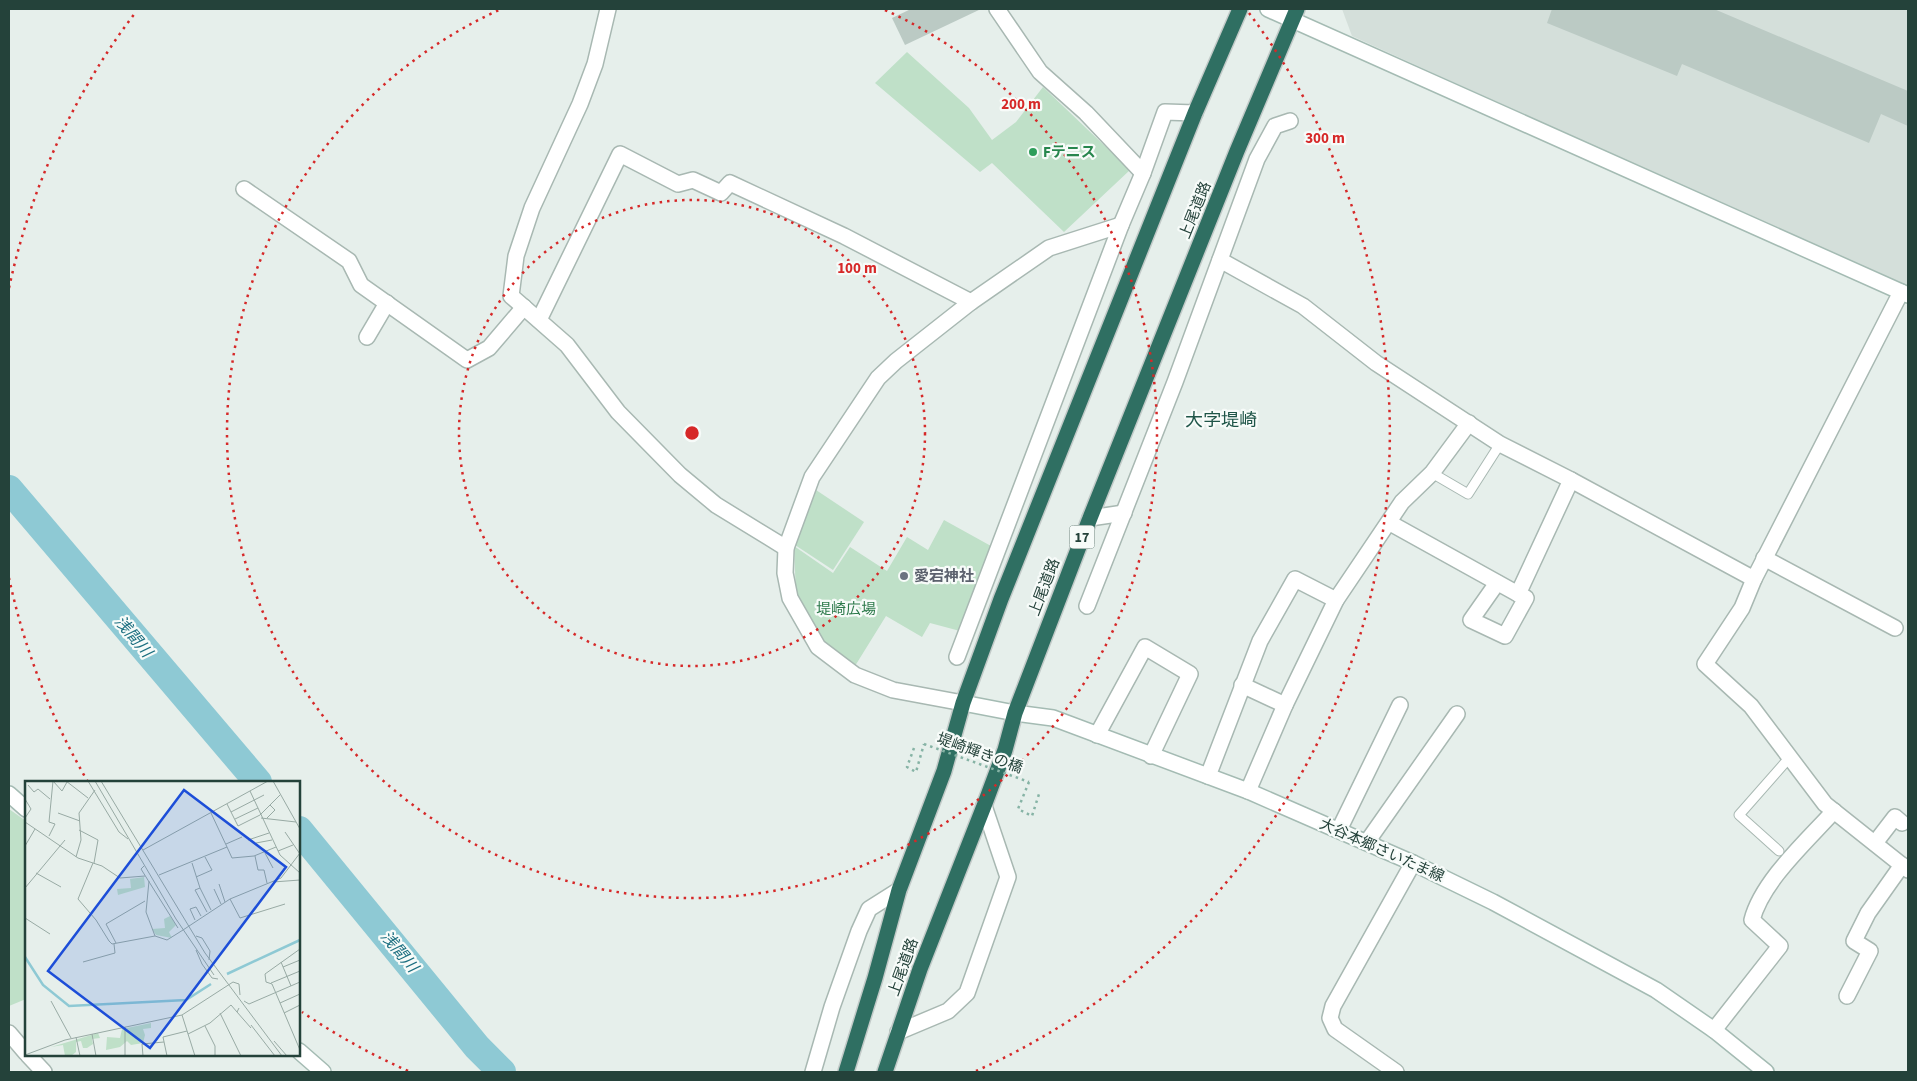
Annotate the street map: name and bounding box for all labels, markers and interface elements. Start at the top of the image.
text: 200 m [1001,94,1041,115]
text: 300 m [1305,128,1345,149]
place label: Fテニス [1043,142,1096,163]
marker: Fテニス [1027,146,1039,158]
street label: 上尾道路 [1174,178,1216,242]
text: 100 m [837,258,877,279]
district label: 大字堤崎 [1185,408,1257,433]
centre of rings [683,424,701,442]
road number: 17 [1070,526,1094,548]
street label: 上尾道路 [1024,555,1065,619]
place label: 愛宕神社 [914,566,974,587]
marker: 愛宕神社 [898,570,910,582]
park label: 堤崎広場 [816,599,876,620]
water label: 浅間川 [109,611,158,664]
street label: 堤崎輝きの橋 [934,728,1026,779]
inset map [25,781,300,1056]
street label: 大谷本郷さいたま線 [1316,813,1448,887]
water label: 浅間川 [375,926,424,979]
street label: 上尾道路 [883,935,924,999]

